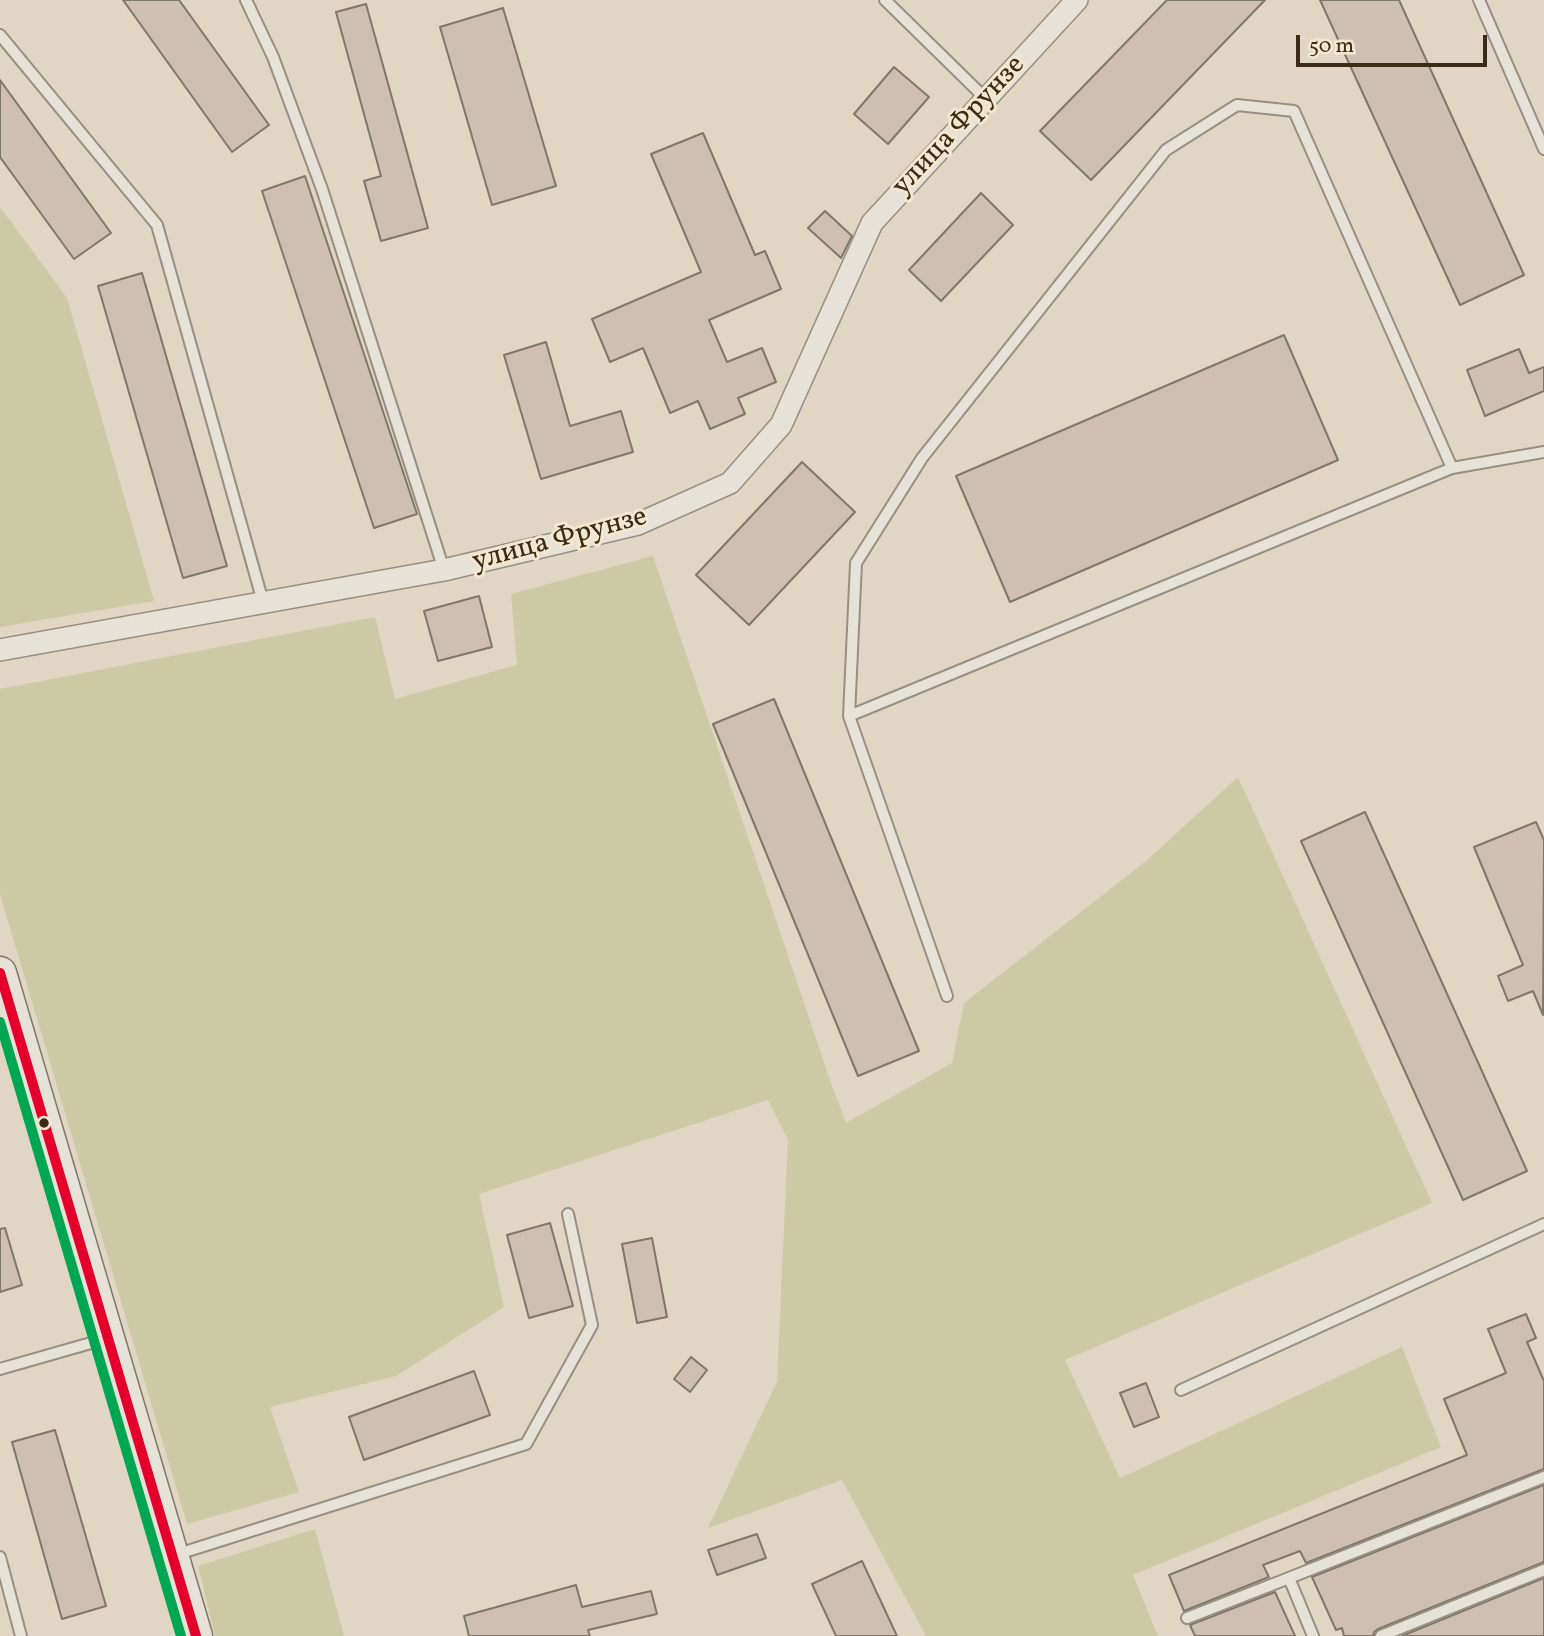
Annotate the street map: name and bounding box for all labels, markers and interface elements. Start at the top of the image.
scale bar [1299,21,1490,65]
text: 50 m [1309,32,1354,61]
street label: улица Фрунзе [887,50,1033,204]
street label: улица Фрунзе [469,502,651,580]
unlabelled marker [37,1116,51,1130]

